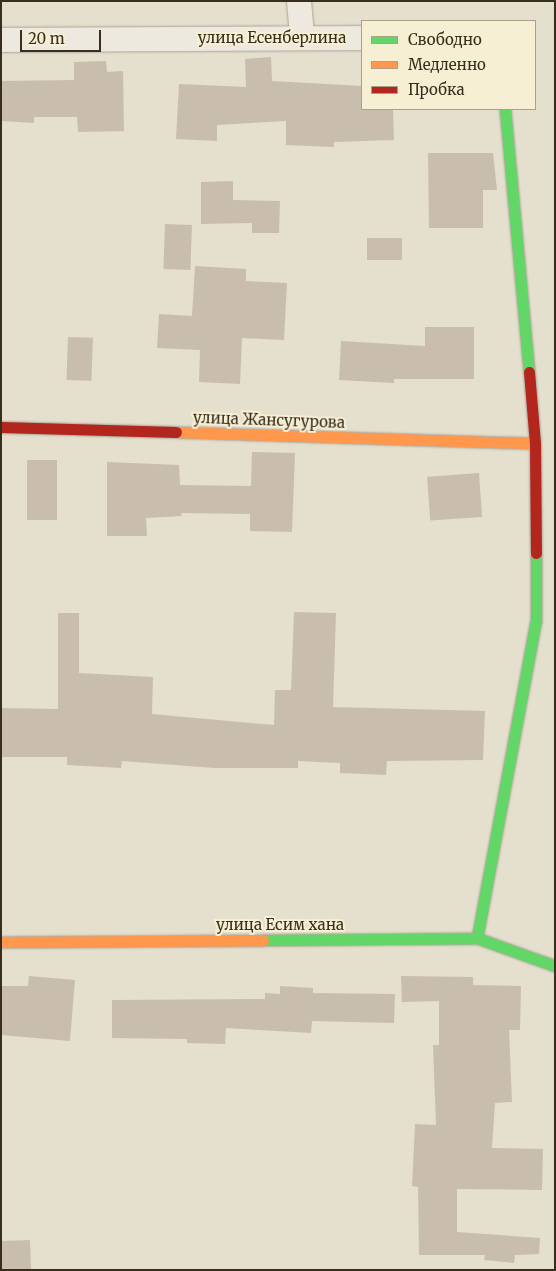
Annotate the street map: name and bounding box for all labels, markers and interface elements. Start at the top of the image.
scale bar [22,20,104,52]
legend [361,20,536,110]
text: 20 m [28,29,65,48]
street label: улица Есенберлина [198,29,346,47]
text: Свободно [408,30,482,49]
text: Медленно [408,55,486,74]
text: Пробка [408,80,465,99]
street label: улица Жансугурова [193,408,345,432]
street label: улица Есим хана [216,916,344,934]

